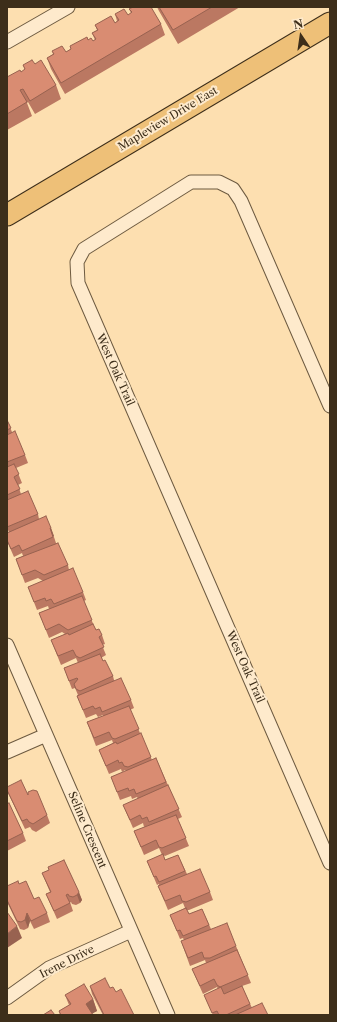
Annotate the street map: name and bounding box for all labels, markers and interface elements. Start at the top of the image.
north arrow [281,16,321,56]
text: N [292,16,305,32]
street label: Mapleview Drive East [116,84,220,154]
street label: West Oak Trail [93,332,137,408]
street label: West Oak Trail [223,629,267,705]
street label: Seline Crescent [65,790,109,870]
street label: Irene Drive [38,943,96,981]

